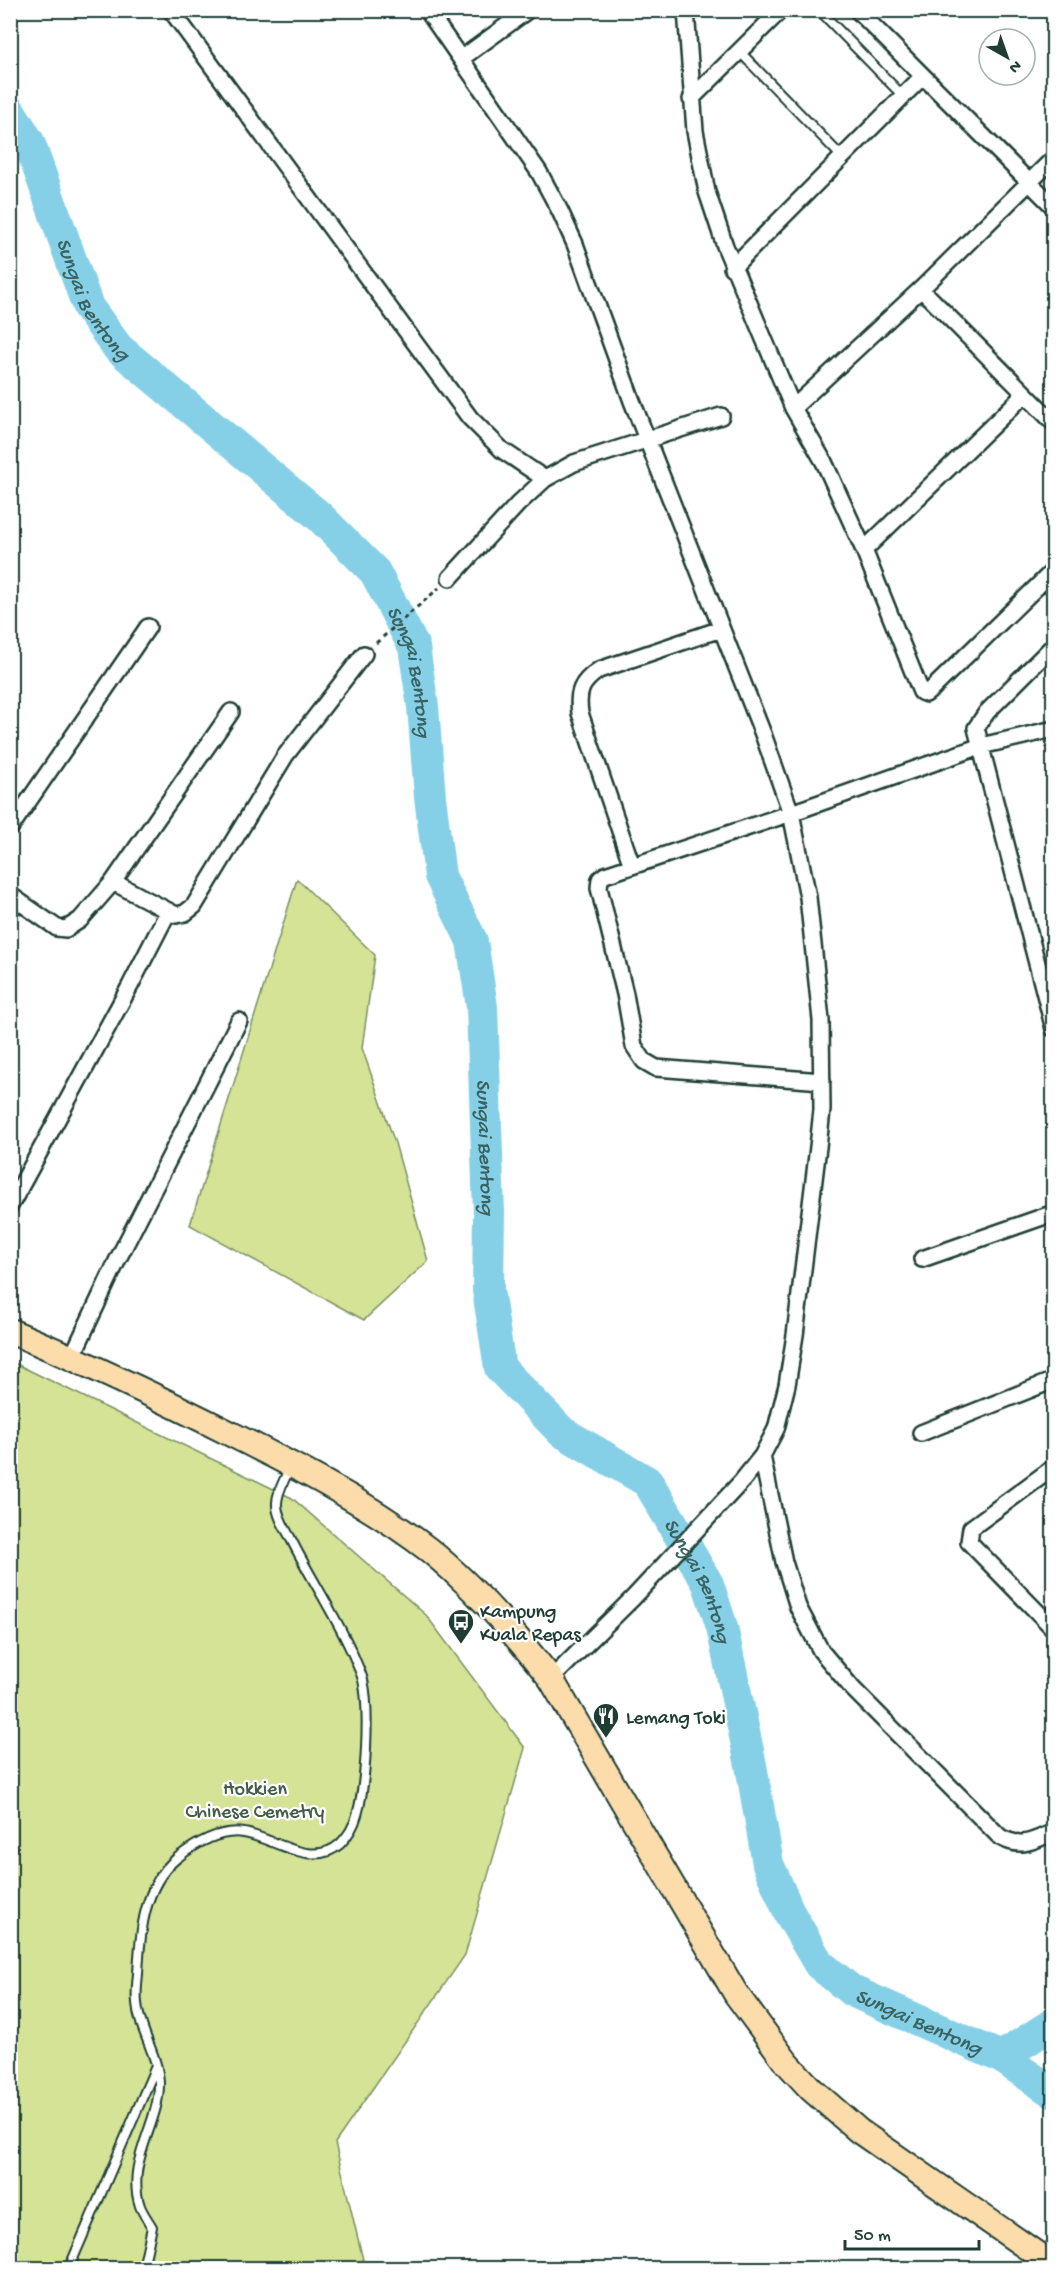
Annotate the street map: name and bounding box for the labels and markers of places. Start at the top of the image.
place label: Kampung Kuala Repas [480,1602,581,1648]
bus stop icon: Kampung Kuala Repas [446,1607,476,1645]
restaurant icon: Lemang Toki [591,1701,621,1739]
place label: Lemang Toki [626,1708,726,1731]

